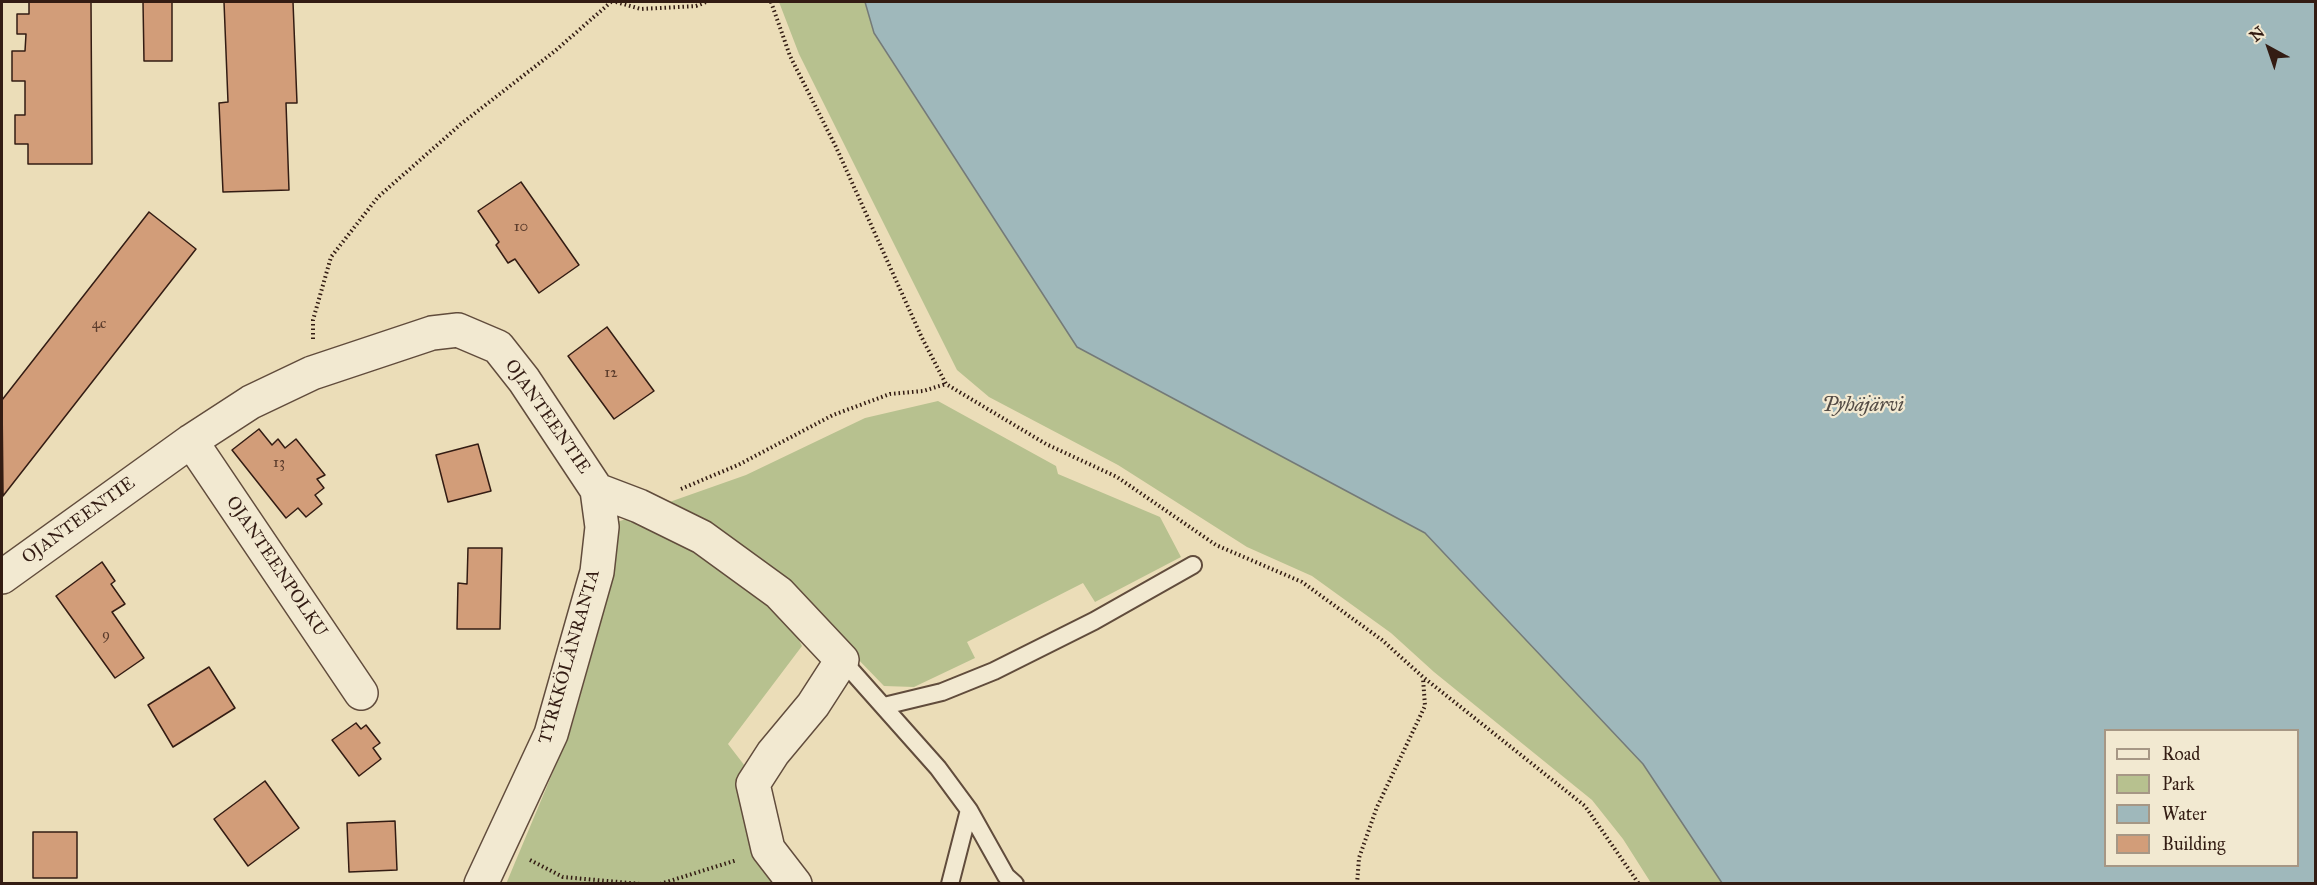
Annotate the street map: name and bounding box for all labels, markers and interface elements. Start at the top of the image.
north arrow [2239,18,2299,78]
text: N [2246,22,2268,45]
house number: 10 [514,218,528,236]
house number: 4c [92,315,106,333]
street label: OJANTEENTIE [500,356,594,478]
house number: 12 [604,364,618,382]
water label: Pyhäjärvi [1822,394,1904,418]
house number: 13 [273,454,285,472]
street label: OJANTEENTIE [18,473,140,569]
street label: OJANTEENPOLKU [221,492,331,642]
street label: TYRKKÖLÄNRANTA [535,567,605,747]
house number: 9 [102,626,110,644]
legend [2104,729,2299,867]
text: Road [2162,743,2200,765]
text: Park [2162,773,2195,795]
text: Water [2162,803,2206,825]
text: Building [2162,833,2225,855]

